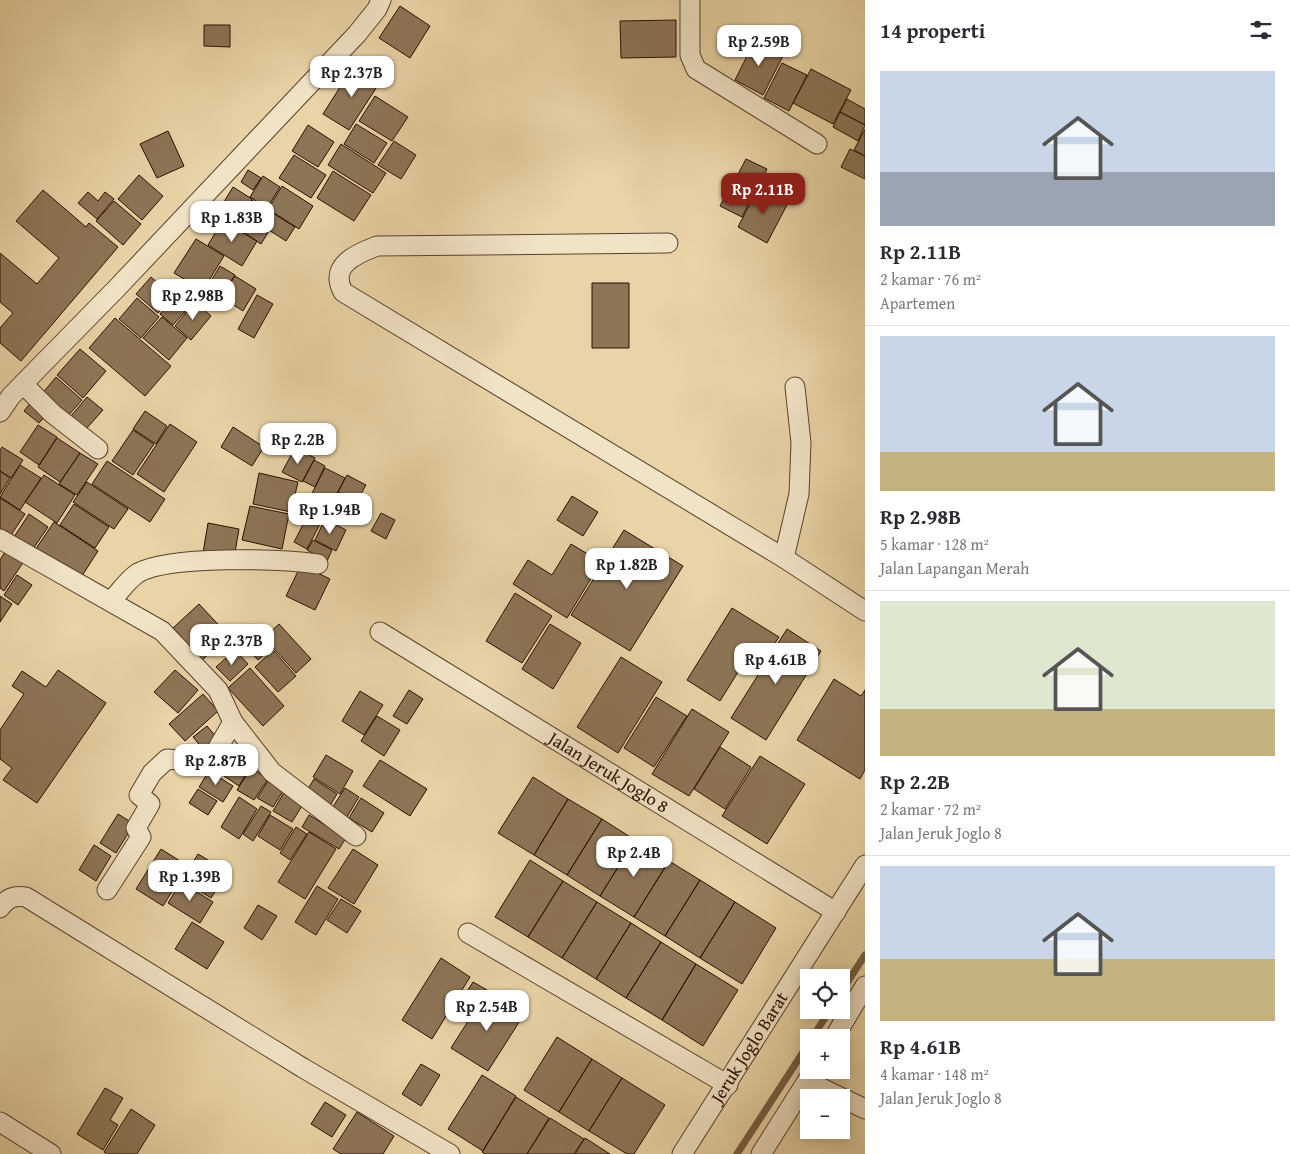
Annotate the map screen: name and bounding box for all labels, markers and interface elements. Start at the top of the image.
text: 14 properti [880,15,985,46]
icon: filters [1247,16,1275,44]
pin: Rp 2.59B [707,24,811,67]
text: Rp 2.59B [728,29,790,53]
pin: Rp 2.37B [300,56,404,98]
text: Rp 2.37B [321,60,383,84]
icon: home [1033,103,1123,193]
pin: Rp 2.11B [711,172,815,215]
text: Rp 2.11B [732,177,794,201]
pin: Rp 1.83B [180,200,284,243]
text: Rp 1.83B [201,205,263,229]
text: Rp 2.11B [880,236,961,267]
text: 2 kamar · 76 m² [880,267,981,291]
pin: Rp 2.98B [141,278,245,321]
text: Rp 2.98B [162,283,224,307]
text: Apartemen [880,291,955,315]
icon: home [1033,369,1123,459]
pin: Rp 2.2B [252,422,344,465]
text: Rp 2.2B [271,427,325,451]
pin: Rp 1.94B [278,492,382,535]
text: Rp 1.94B [299,497,361,521]
text: Rp 2.98B [880,501,961,532]
text: 5 kamar · 128 m² [880,532,989,556]
pin: Rp 1.82B [575,548,679,590]
text: Rp 1.82B [596,552,658,576]
text: Jalan Lapangan Merah [880,556,1029,580]
pin: Rp 2.37B [180,624,284,666]
text: Rp 2.37B [201,628,263,652]
icon: home [1033,634,1123,724]
pin: Rp 4.61B [724,642,828,685]
text: Rp 4.61B [745,647,807,671]
street label: Jalan Jeruk Joglo 8 [542,723,674,819]
pin: Rp 2.87B [164,744,268,786]
text: Rp 2.87B [185,748,247,772]
text: Rp 2.2B [880,766,950,797]
text: 2 kamar · 72 m² [880,797,981,821]
text: Jalan Jeruk Joglo 8 [880,821,1002,845]
pin: Rp 2.4B [588,836,680,878]
text: Rp 2.4B [607,840,661,864]
pin: Rp 1.39B [138,860,242,902]
text: Rp 1.39B [159,864,221,888]
icon: home [1033,899,1123,989]
map controls [800,969,850,1139]
button: locate [800,969,850,1019]
street label: Jeruk Joglo Barat [702,986,795,1110]
pin: Rp 2.54B [435,990,539,1032]
text: Rp 2.54B [456,994,518,1018]
button: + [800,1029,850,1079]
text: Rp 4.61B [880,1031,961,1062]
text: 4 kamar · 148 m² [880,1062,989,1086]
text: Jalan Jeruk Joglo 8 [880,1086,1002,1110]
button: − [800,1089,850,1139]

